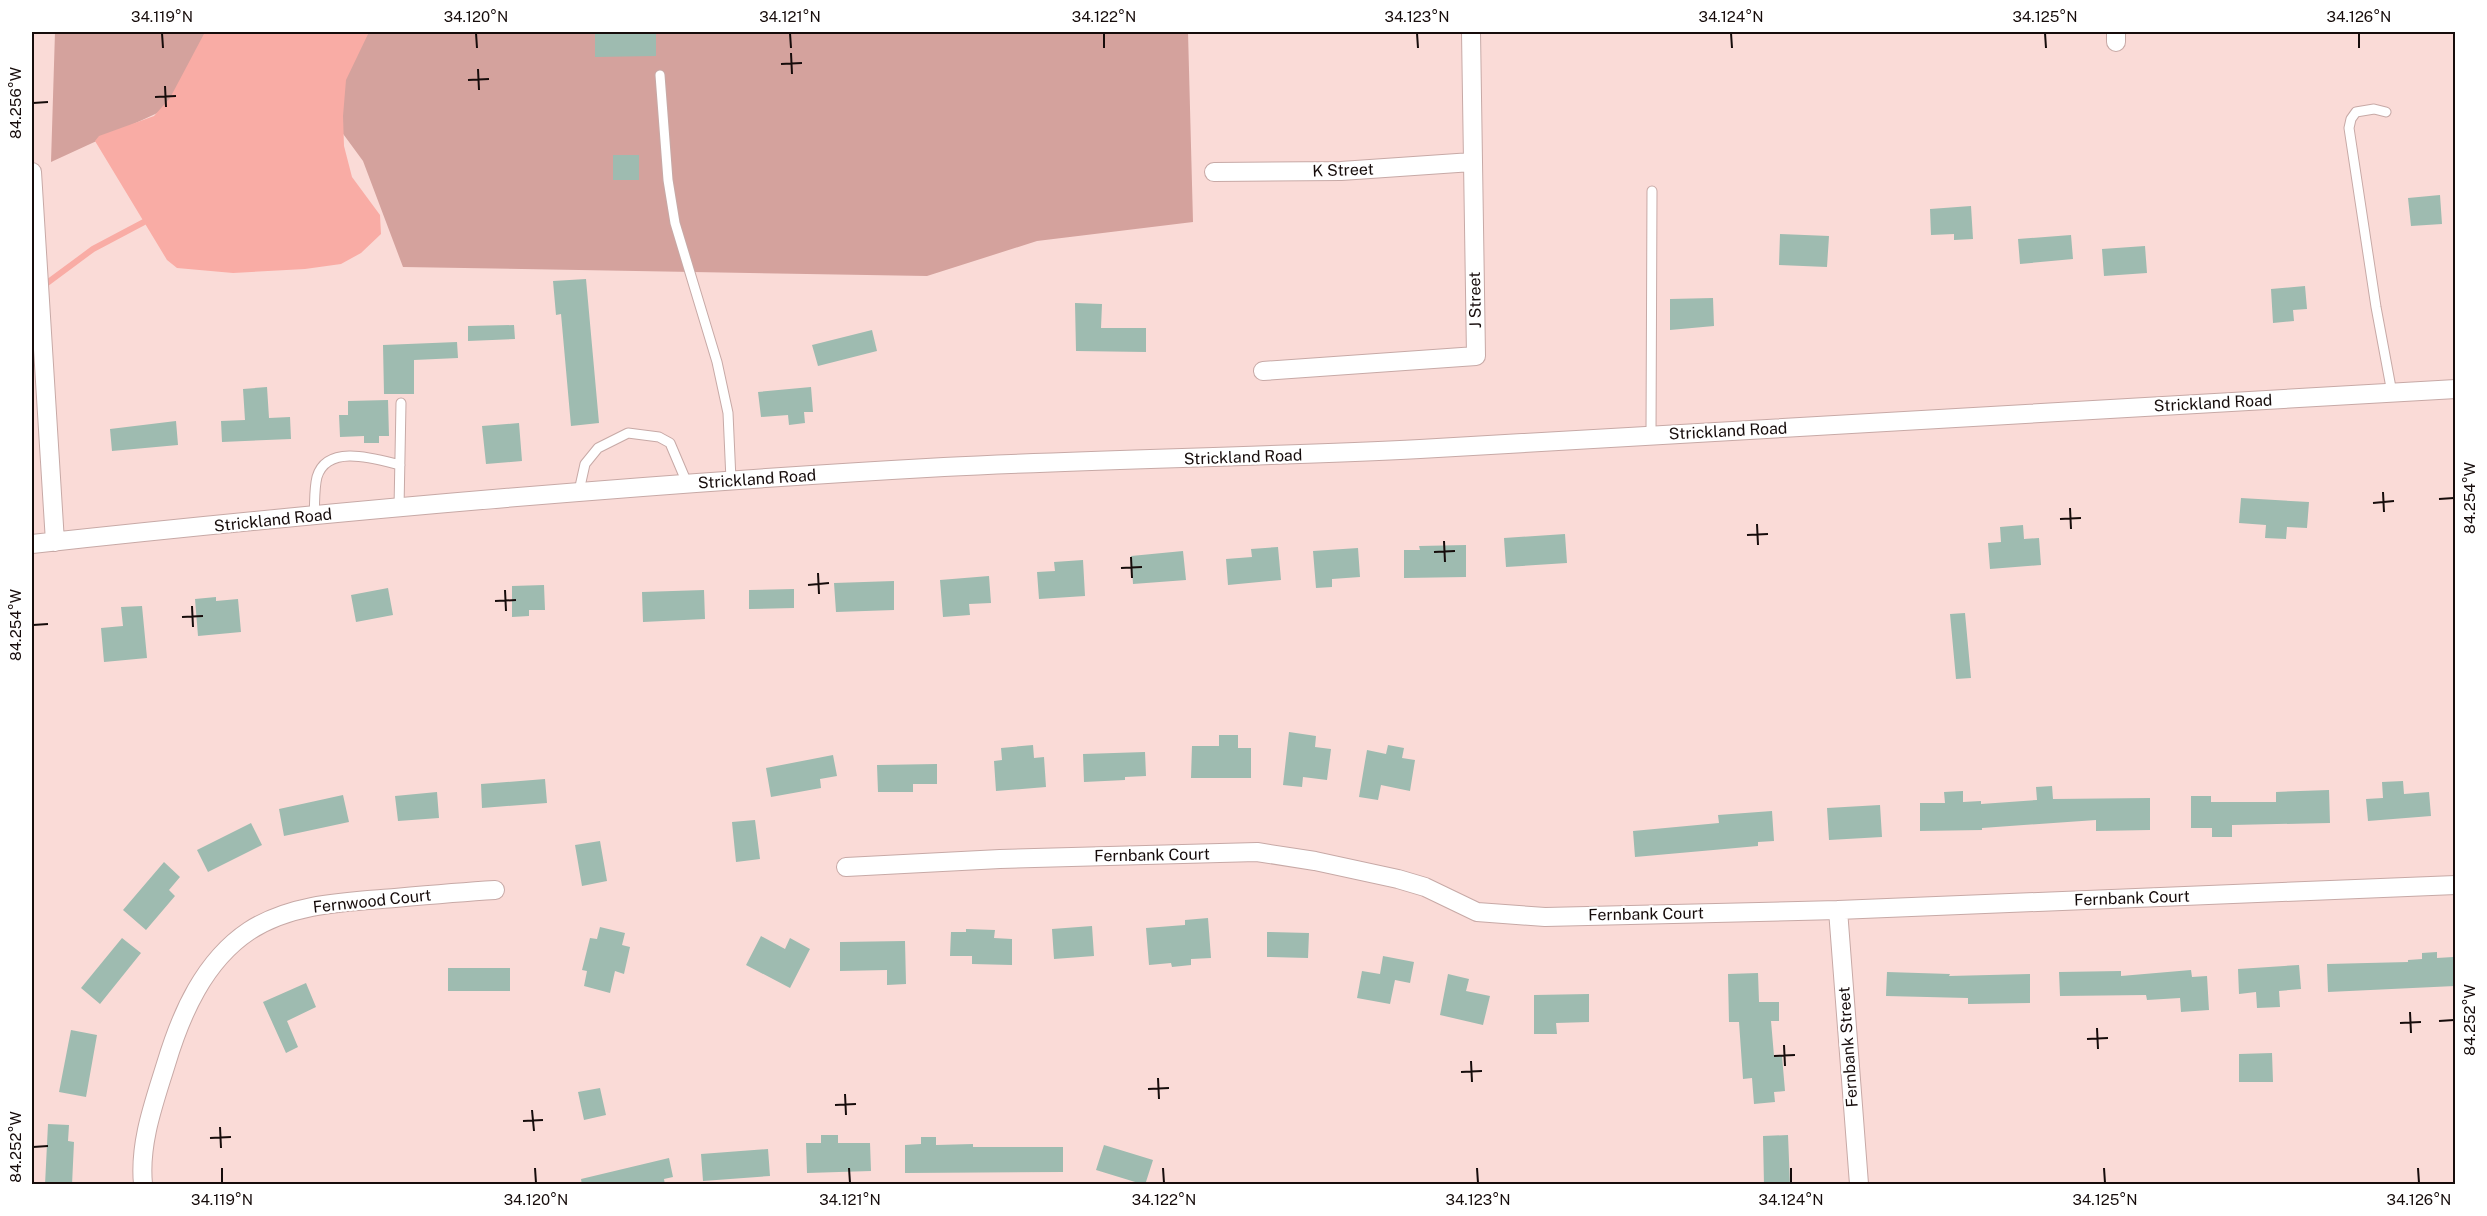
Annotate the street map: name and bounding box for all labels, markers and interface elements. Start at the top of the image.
text: 34.119°N [131,8,193,25]
text: 34.120°N [444,8,508,25]
text: 34.121°N [759,8,821,25]
text: 34.122°N [1072,8,1136,25]
text: 34.123°N [1385,8,1449,25]
text: 34.124°N [1699,8,1763,25]
text: 34.125°N [2012,8,2078,25]
text: 34.126°N [2327,8,2391,25]
text: 84.256°W [7,67,24,139]
street label: K Street [1312,159,1374,181]
street label: J Street [1465,271,1485,329]
street label: Strickland Road [2153,390,2273,416]
street label: Strickland Road [1668,418,1788,444]
street label: Strickland Road [1183,445,1303,469]
text: 84.254°W [2461,462,2478,534]
street label: Strickland Road [697,465,817,493]
street label: Strickland Road [213,504,333,536]
text: 84.254°W [7,589,24,661]
street label: Fernbank Court [1094,844,1210,866]
street label: Fernwood Court [312,885,432,917]
street label: Fernbank Court [2074,886,2190,910]
street label: Fernbank Court [1588,903,1704,925]
text: 84.252°W [2461,984,2478,1056]
street label: Fernbank Street [1834,986,1862,1108]
text: 84.252°W [7,1111,24,1183]
text: 34.119°N [191,1191,253,1208]
text: 34.120°N [504,1191,568,1208]
text: 34.121°N [819,1191,881,1208]
text: 34.122°N [1132,1191,1196,1208]
text: 34.123°N [1446,1191,1510,1208]
text: 34.124°N [1759,1191,1823,1208]
text: 34.125°N [2072,1191,2138,1208]
text: 34.126°N [2387,1191,2451,1208]

